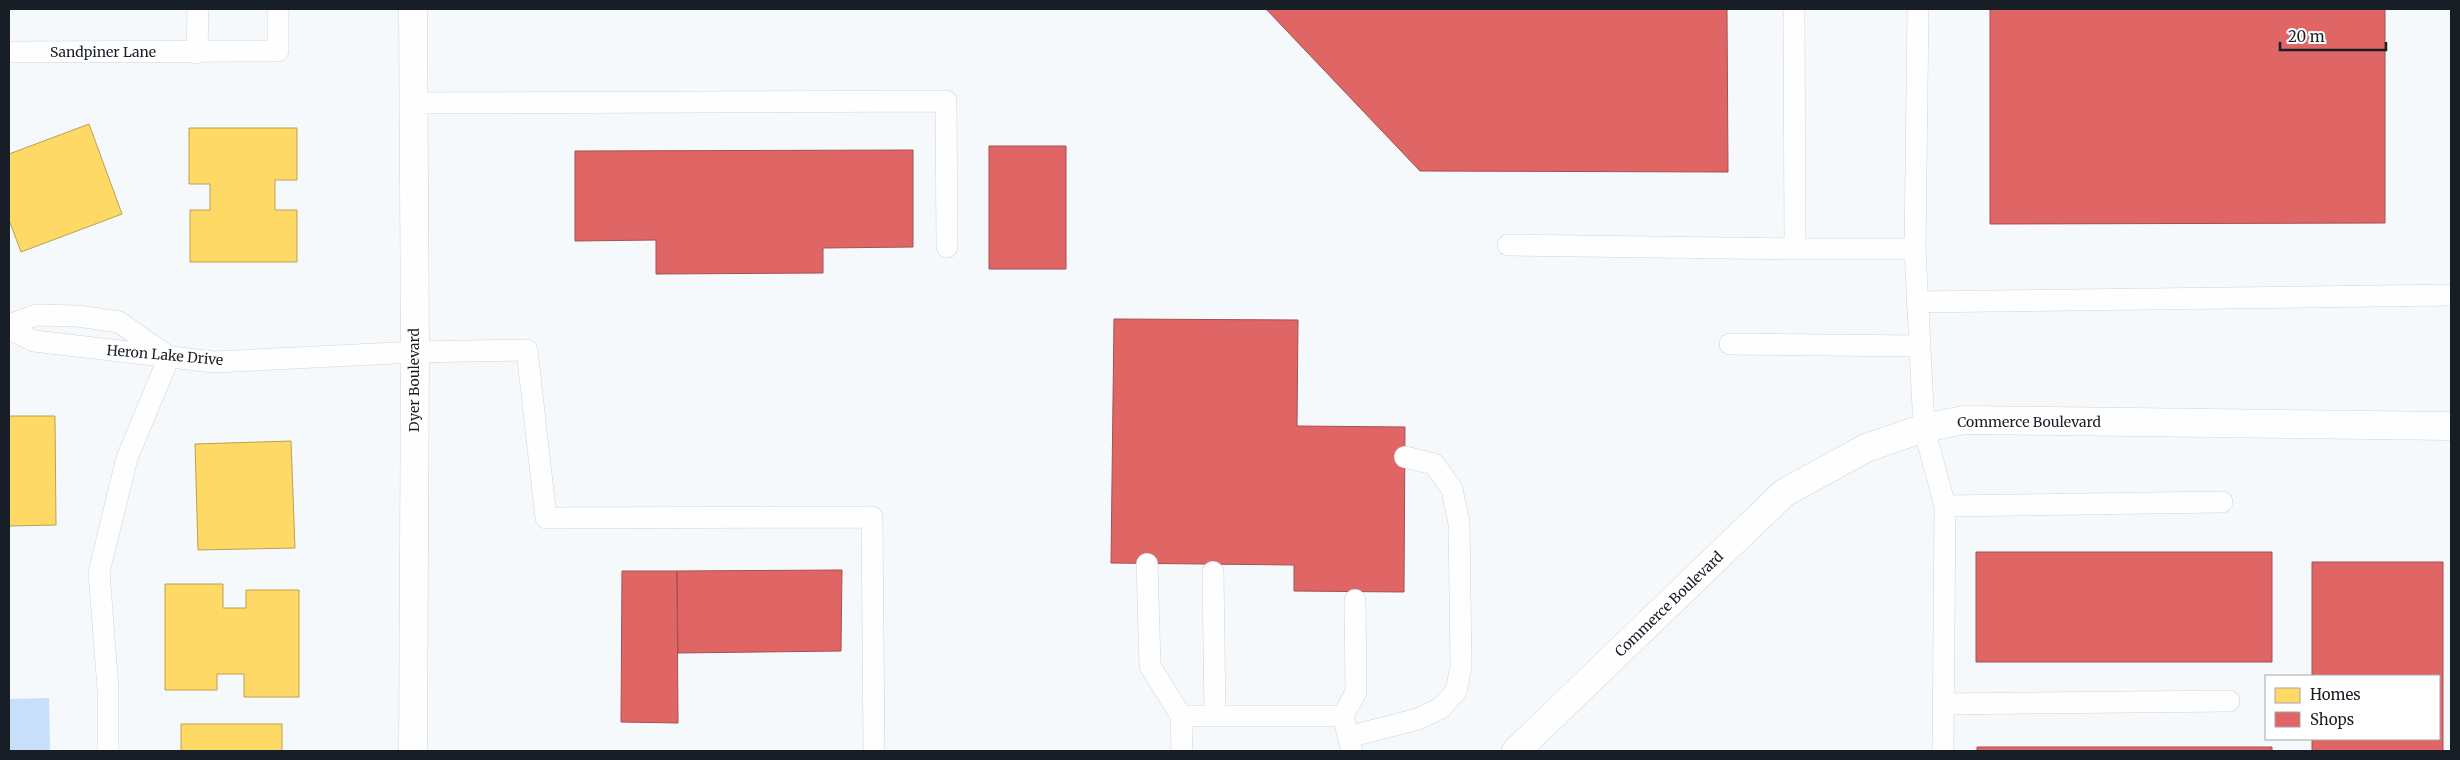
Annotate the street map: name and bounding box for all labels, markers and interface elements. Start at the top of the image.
scale bar [2280,20,2386,52]
text: 20 m [2288,27,2325,46]
street label: Sandpiner Lane [50,43,156,61]
street label: Dyer Boulevard [405,328,423,432]
street label: Heron Lake Drive [106,341,224,369]
street label: Commerce Boulevard [1957,413,2101,431]
street label: Commerce Boulevard [1611,547,1727,660]
legend [2265,675,2440,740]
text: Homes [2310,685,2361,704]
text: Shops [2310,710,2354,729]

